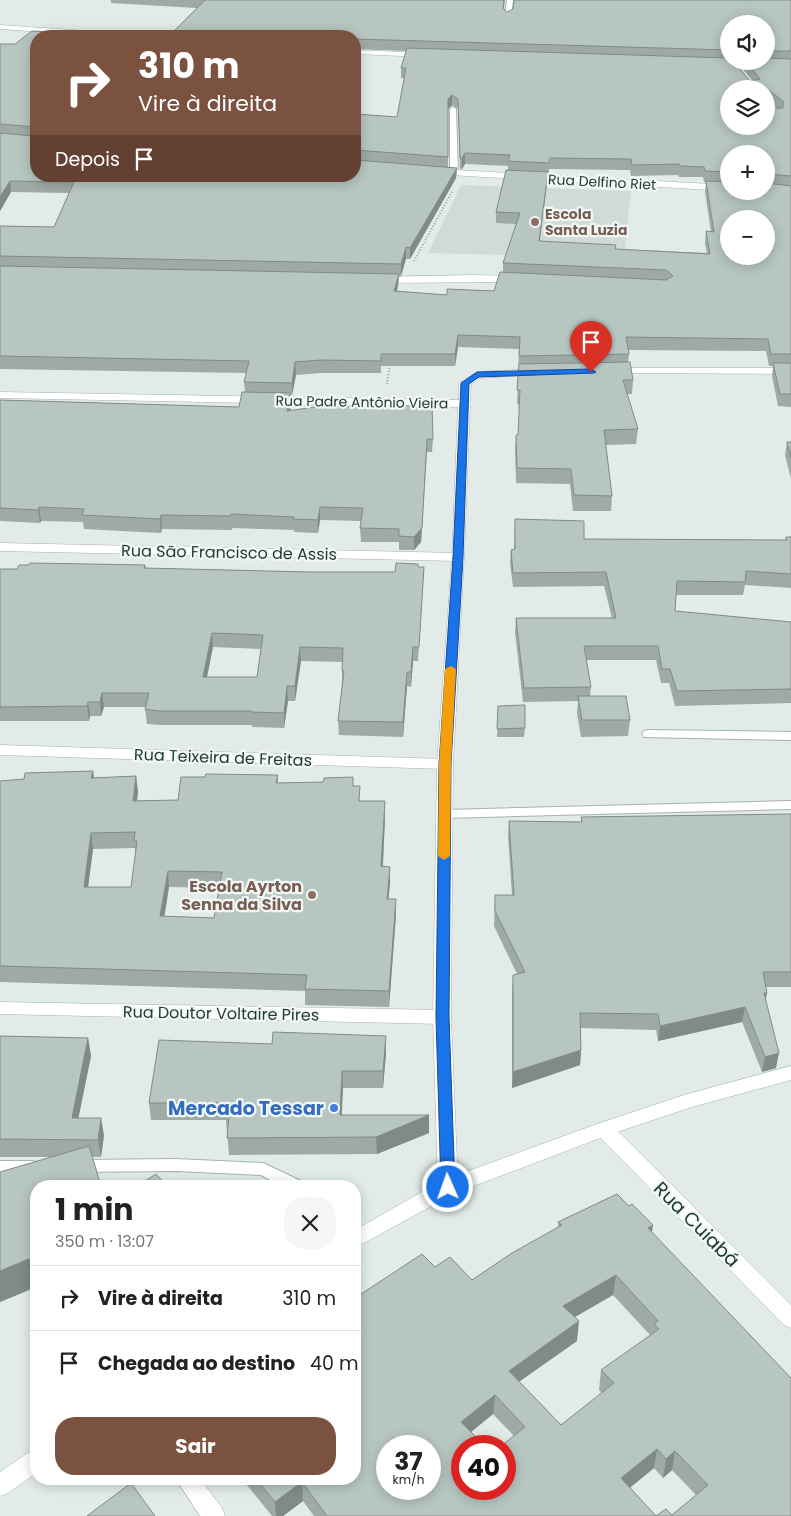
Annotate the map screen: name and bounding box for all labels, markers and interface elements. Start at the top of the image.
map controls [720,15,775,265]
button: sound [720,15,775,70]
text: 310 m [138,41,240,90]
icon: right [55,50,120,115]
button: layers [720,80,775,135]
text: Vire à direita [138,88,277,119]
icon: arrive [130,145,158,173]
button: + [720,145,775,200]
text: Depois [55,146,120,173]
street label: Rua Delfino Riet [547,169,657,195]
place label: Escola Santa Luzia [545,204,627,240]
button: − [720,210,775,265]
marker: Escola Santa Luzia [529,216,541,228]
pin [570,321,612,372]
icon: arrive [577,328,605,356]
street label: Rua Padre Antônio Vieira [276,390,448,414]
street label: Rua São Francisco de Assis [121,539,337,566]
street label: Rua Teixeira de Freitas [134,743,312,772]
place label: Escola Ayrton Senna da Silva [181,875,302,916]
marker: Escola Ayrton Senna da Silva [306,889,318,901]
street label: Rua Doutor Voltaire Pires [123,1000,319,1027]
place label: Mercado Tessar [168,1095,324,1122]
marker: Mercado Tessar [328,1102,340,1114]
position arrow [421,1160,473,1212]
street label: Rua Cuiabá [648,1175,746,1273]
text: 1 min [55,1188,133,1231]
button: close [284,1197,336,1249]
text: 350 m · 13:07 [55,1230,154,1253]
icon: right [55,1284,83,1312]
text: Vire à direita [98,1285,223,1312]
text: 310 m [282,1285,336,1312]
icon: arrive [55,1349,83,1377]
text: Chegada ao destino [98,1350,295,1377]
text: 40 m [310,1350,359,1377]
button: Sair [55,1417,336,1475]
speed limit sign: 40 [451,1435,516,1500]
text: 37 [394,1444,423,1479]
text: km/h [393,1471,424,1488]

